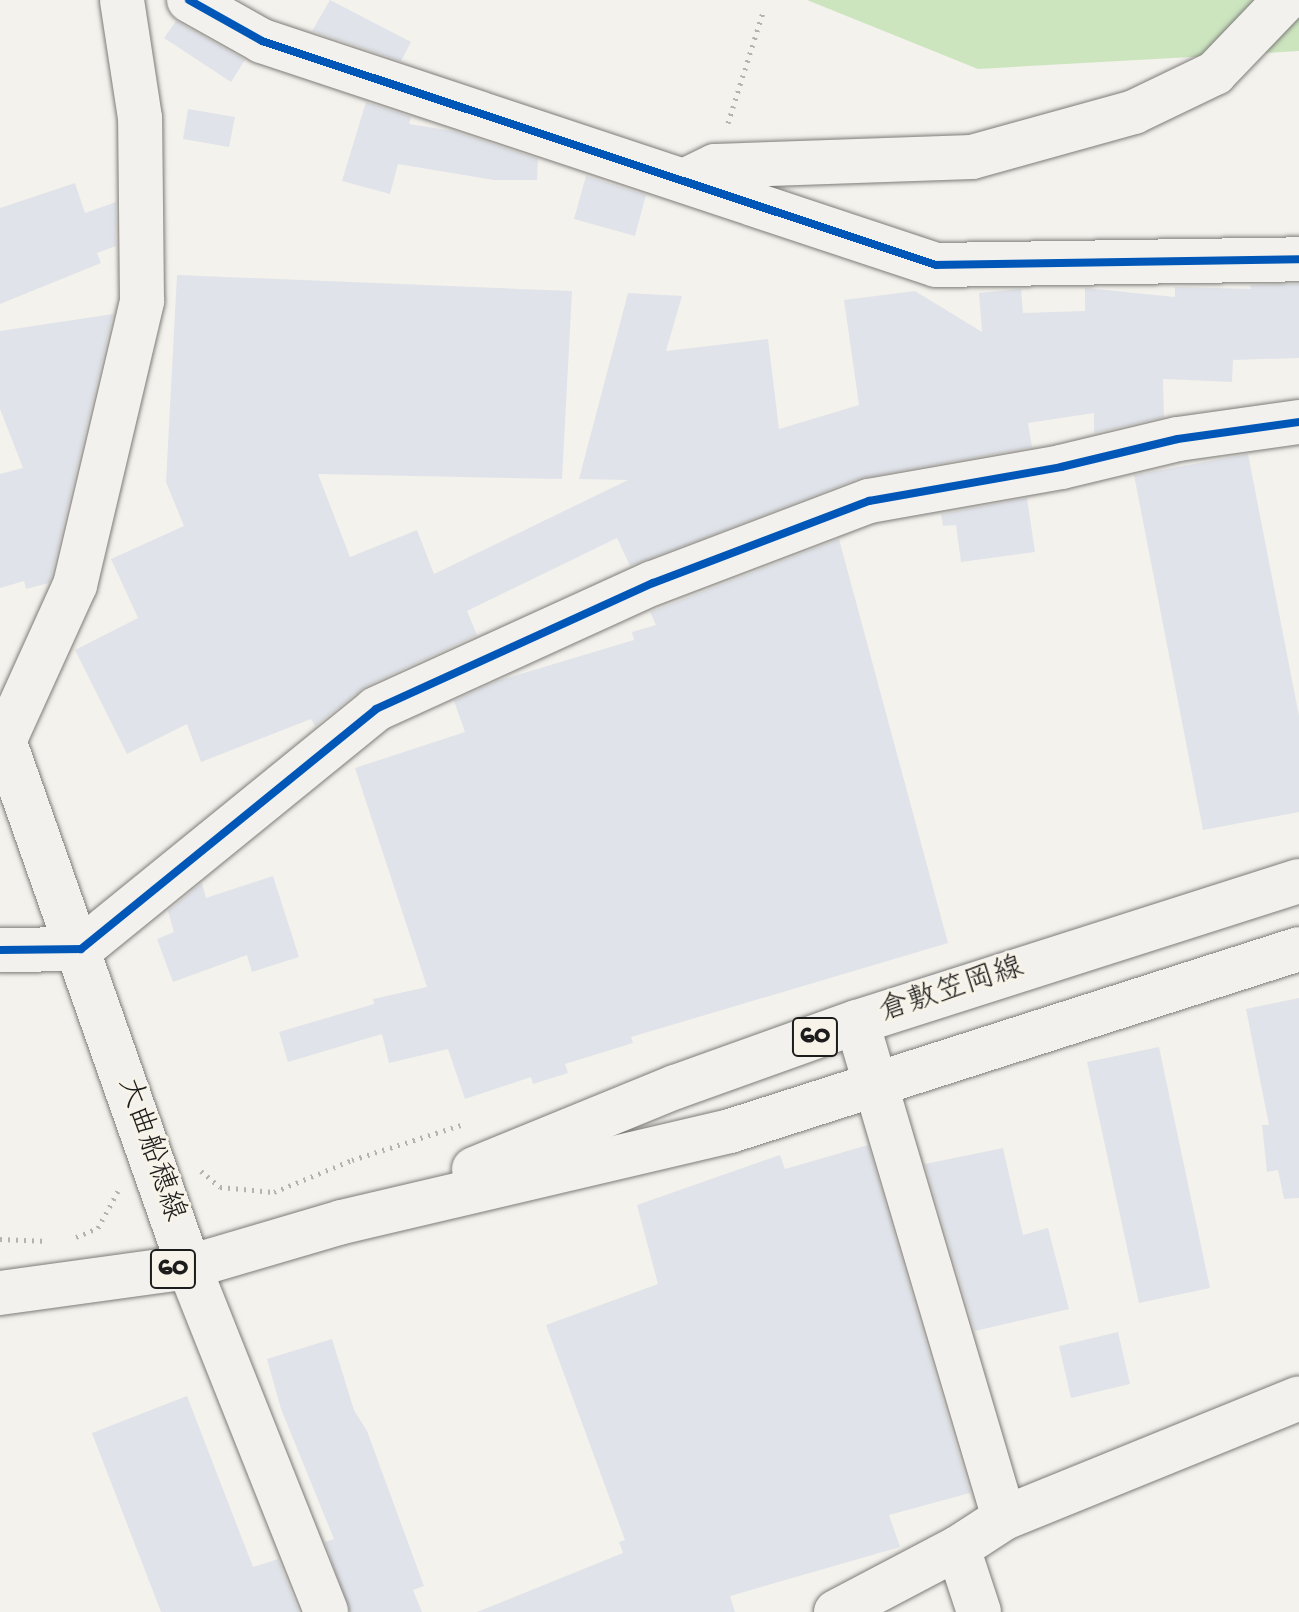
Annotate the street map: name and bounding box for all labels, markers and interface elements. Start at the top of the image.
street label: 倉敷笠岡線 [875,952,1029,1032]
road number: 60 [791,1013,839,1061]
street label: 大曲船穂線 [108,1073,190,1227]
road number: 60 [149,1245,197,1293]

